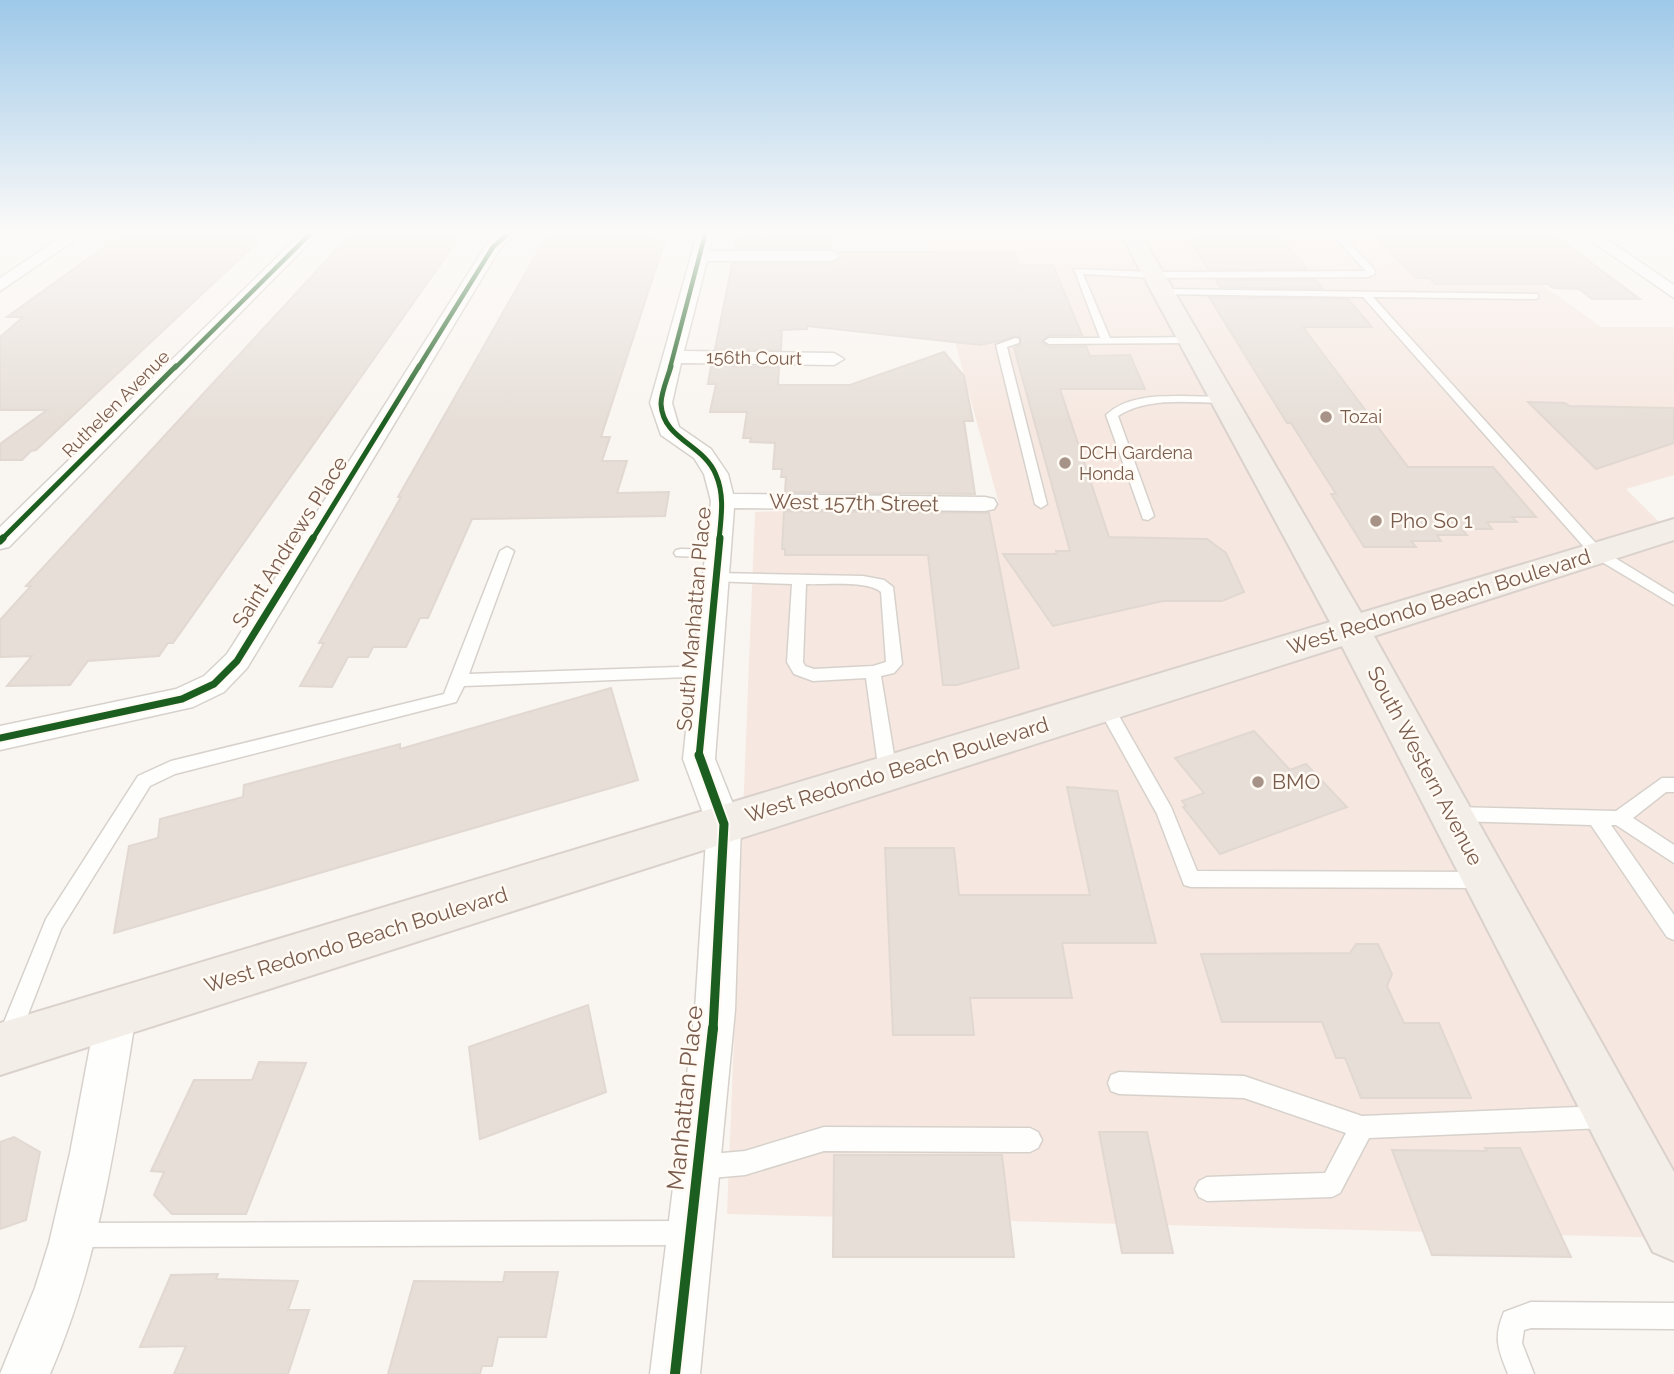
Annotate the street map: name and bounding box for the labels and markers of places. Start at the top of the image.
place label: Tozai [1340,406,1382,427]
marker: Tozai [1318,409,1334,425]
place label: DCH Gardena Honda [1079,442,1193,484]
marker: DCH Gardena Honda [1057,455,1073,471]
place label: Pho So 1 [1390,508,1473,533]
marker: Pho So 1 [1368,513,1384,529]
place label: BMO [1272,769,1320,794]
marker: BMO [1250,774,1266,790]

